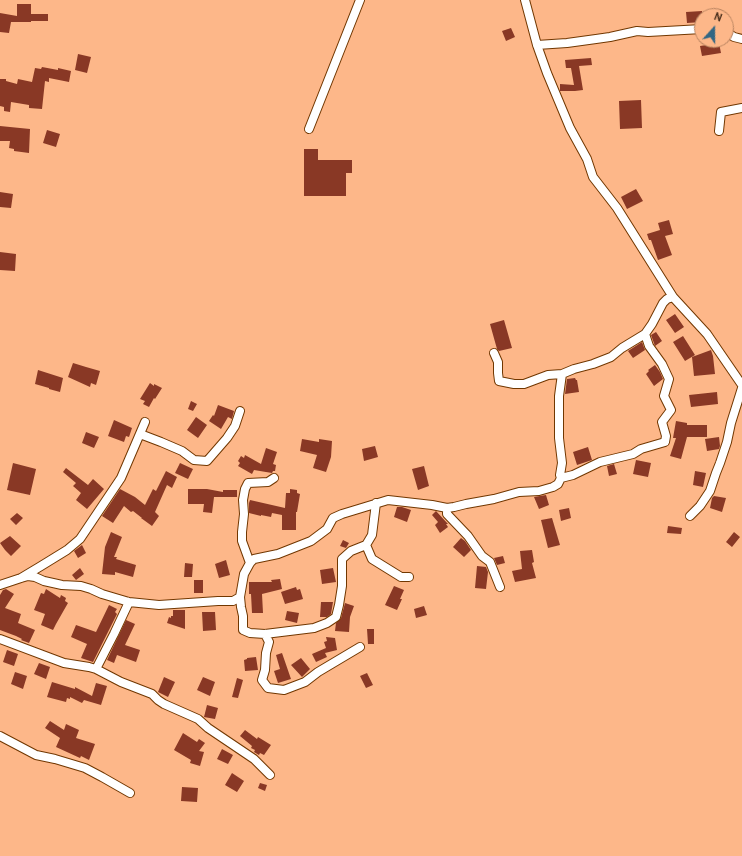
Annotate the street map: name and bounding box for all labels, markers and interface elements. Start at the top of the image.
north arrow [694,8,734,48]
text: N [712,10,724,26]

